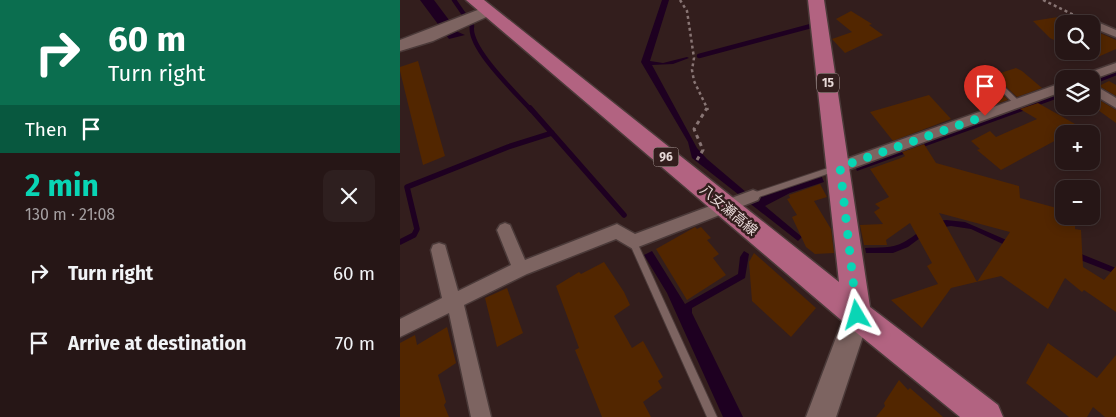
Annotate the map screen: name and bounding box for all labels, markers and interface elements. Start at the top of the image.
map controls [1055,15,1100,225]
button: search [1055,15,1100,60]
text: 60 m [108,18,186,60]
icon: right [25,20,90,85]
text: Turn right [108,60,205,87]
pin [964,65,1006,116]
button: layers [1055,70,1100,115]
icon: arrive [971,72,999,100]
road number: 15 [817,74,839,92]
icon: arrive [77,115,105,143]
text: Then [25,118,67,141]
button: + [1055,125,1100,170]
road number: 96 [654,148,678,166]
text: 2 min [25,168,99,204]
button: close [323,170,375,222]
button: − [1055,180,1100,225]
street label: 八女瀬高線 [696,181,761,239]
text: 130 m · 21:08 [25,205,115,224]
icon: right [25,259,53,287]
text: Turn right [68,262,153,285]
text: 60 m [333,262,375,285]
position arrow [830,288,882,340]
icon: arrive [25,329,53,357]
text: Arrive at destination [68,332,247,355]
text: 70 m [335,332,375,355]

